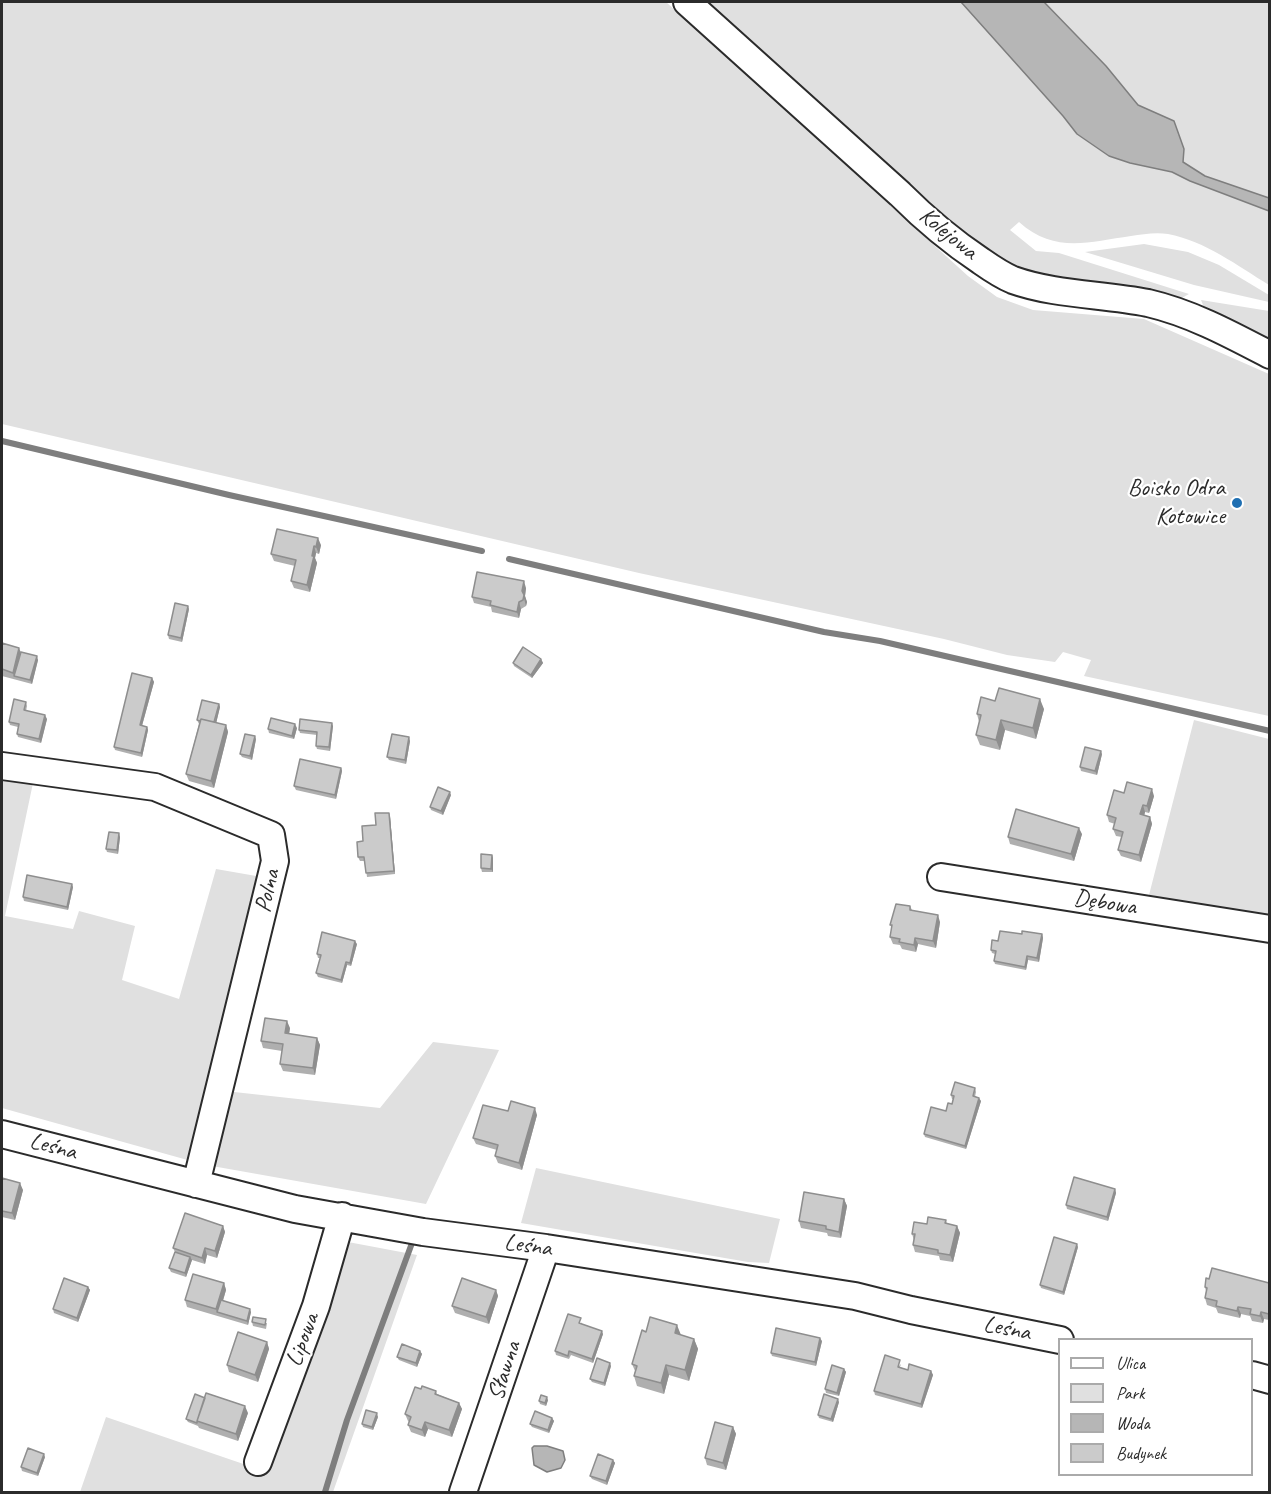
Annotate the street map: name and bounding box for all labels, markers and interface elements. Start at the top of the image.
street label: Kolejowa [913,202,983,266]
place label: Boisko Odra Kotowice [1128,475,1225,531]
marker: Boisko Odra Kotowice [1230,496,1244,510]
street label: Polna [249,867,287,915]
street label: Dębowa [1072,884,1138,922]
street label: Leśna [26,1127,80,1167]
street label: Leśna [502,1228,554,1264]
street label: Lipowa [280,1309,326,1371]
street label: Leśna [981,1310,1033,1348]
street label: Sławna [482,1338,528,1404]
legend [1058,1338,1253,1476]
text: Ulica [1116,1352,1145,1374]
text: Park [1116,1382,1145,1404]
text: Woda [1116,1412,1150,1434]
text: Budynek [1116,1442,1166,1464]

